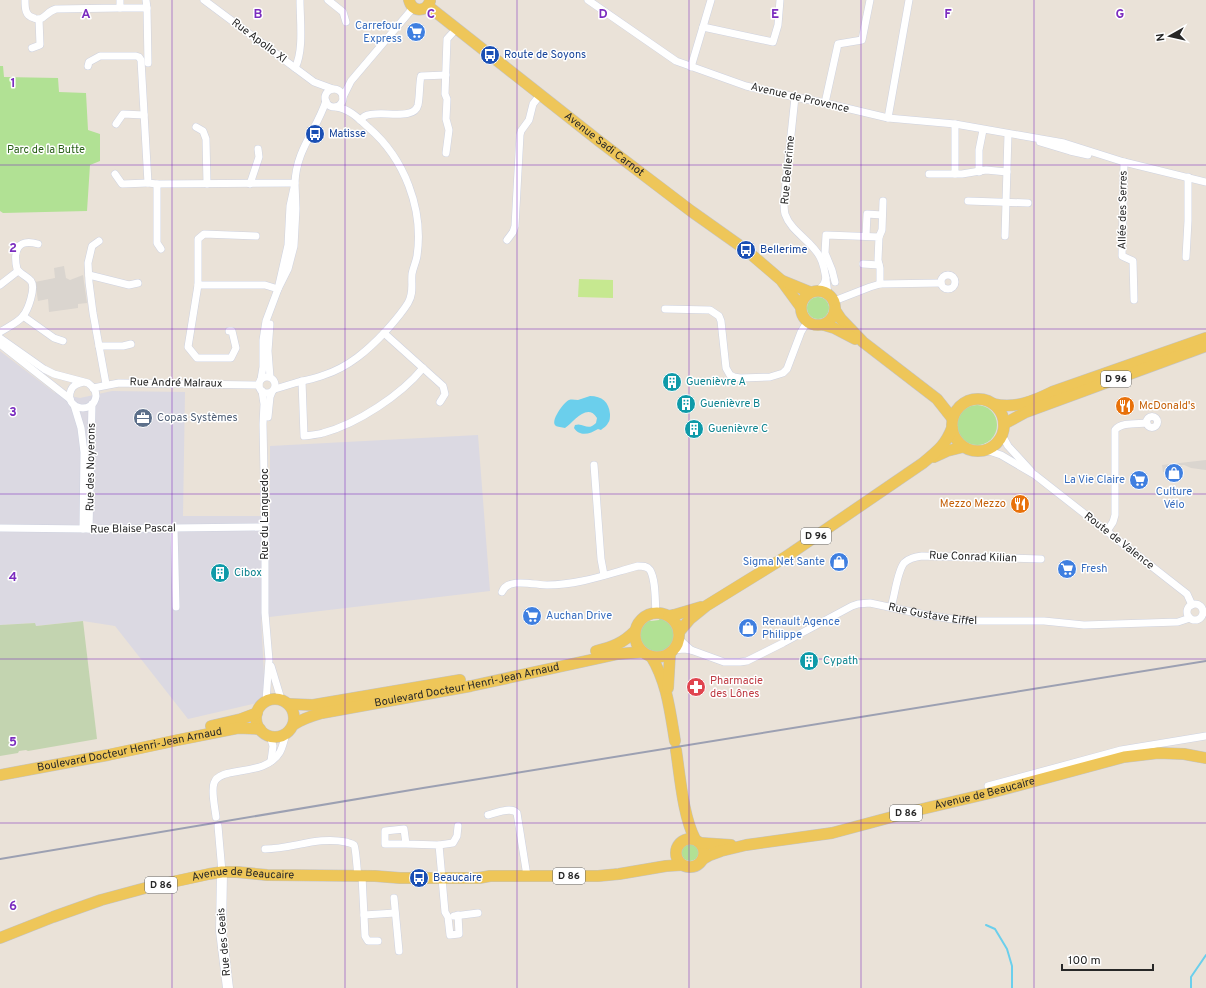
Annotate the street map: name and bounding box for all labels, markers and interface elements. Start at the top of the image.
text: A [81,7,91,23]
text: B [254,7,263,23]
text: C [427,7,435,23]
text: D [598,7,608,23]
text: E [771,7,779,23]
text: F [944,7,952,23]
text: G [1116,7,1125,23]
street label: Rue Apollo XI [229,16,289,66]
north arrow [1150,16,1190,56]
place label: Carrefour Express [355,19,403,46]
supermarket icon: Carrefour Express [405,21,427,43]
text: N [1154,32,1169,42]
bus stop icon: Route de Soyons [479,44,501,66]
place label: Route de Soyons [504,48,586,62]
text: 1 [10,76,16,92]
street label: Avenue de Provence [749,80,851,116]
street label: Avenue Sadi Carnot [561,109,647,180]
bus stop icon: Matisse [304,123,326,145]
place label: Matisse [329,127,366,141]
street label: Rue Bellerime [778,135,798,205]
park label: Parc de la Butte [7,143,85,157]
street label: Allée des Serres [1115,170,1131,250]
bus stop icon: Bellerime [735,239,757,261]
text: 2 [9,241,17,257]
place label: Bellerime [760,243,808,257]
building icon: Guenièvre A [661,371,683,393]
road number: D 96 [1101,371,1131,387]
street label: Rue André Malraux [129,375,223,391]
place label: Guenièvre A [686,375,746,389]
building icon: Guenièvre B [675,393,697,415]
restaurant icon: McDonald's [1114,395,1136,417]
place label: Guenièvre B [700,397,760,411]
place label: McDonald's [1139,399,1195,413]
text: 3 [9,405,17,421]
office icon: Copas Systèmes [132,407,154,429]
place label: Copas Systèmes [157,411,238,425]
building icon: Guenièvre C [683,418,705,440]
place label: Guenièvre C [708,422,768,436]
street label: Rue des Noyerons [83,423,99,511]
shop icon: Culture Vélo [1163,462,1185,484]
street label: Rue du Languedoc [258,468,272,560]
supermarket icon: La Vie Claire [1128,469,1150,491]
place label: La Vie Claire [1064,473,1125,487]
place label: Culture Vélo [1156,485,1192,512]
restaurant icon: Mezzo Mezzo [1009,493,1031,515]
place label: Mezzo Mezzo [940,497,1006,511]
street label: Route de Valence [1081,509,1157,573]
street label: Rue Blaise Pascal [90,521,176,537]
road number: D 96 [801,528,831,544]
street label: Rue Conrad Kilian [929,548,1017,566]
shop icon: Sigma Net Sante [828,551,850,573]
place label: Sigma Net Sante [743,555,825,569]
supermarket icon: Fresh [1056,558,1078,580]
building icon: Cibox [209,562,231,584]
place label: Fresh [1081,562,1108,576]
place label: Cibox [234,566,262,580]
text: 4 [9,570,17,586]
street label: Rue Gustave Eiffel [887,600,977,629]
supermarket icon: Auchan Drive [521,605,543,627]
place label: Auchan Drive [546,609,612,623]
place label: Renault Agence Philippe [762,615,840,642]
shop icon: Renault Agence Philippe [737,617,759,639]
building icon: Cypath [798,650,820,672]
place label: Cypath [823,654,858,668]
street label: Boulevard Docteur Henri-Jean Arnaud [373,660,561,710]
place label: Pharmacie des Lônes [710,674,763,701]
pharmacy icon: Pharmacie des Lônes [685,676,707,698]
street label: Boulevard Docteur Henri-Jean Arnaud [36,724,223,775]
text: 5 [9,735,17,751]
street label: Avenue de Beaucaire [933,774,1037,813]
road number: D 86 [890,805,922,821]
street label: Avenue de Beaucaire [190,865,294,885]
bus stop icon: Beaucaire [408,867,430,889]
road number: D 86 [553,868,585,884]
place label: Beaucaire [433,871,482,885]
road number: D 86 [145,877,177,893]
text: 6 [9,899,17,915]
street label: Rue des Geais [214,907,234,977]
scale bar [1062,946,1153,972]
text: 100 m [1068,953,1101,969]

